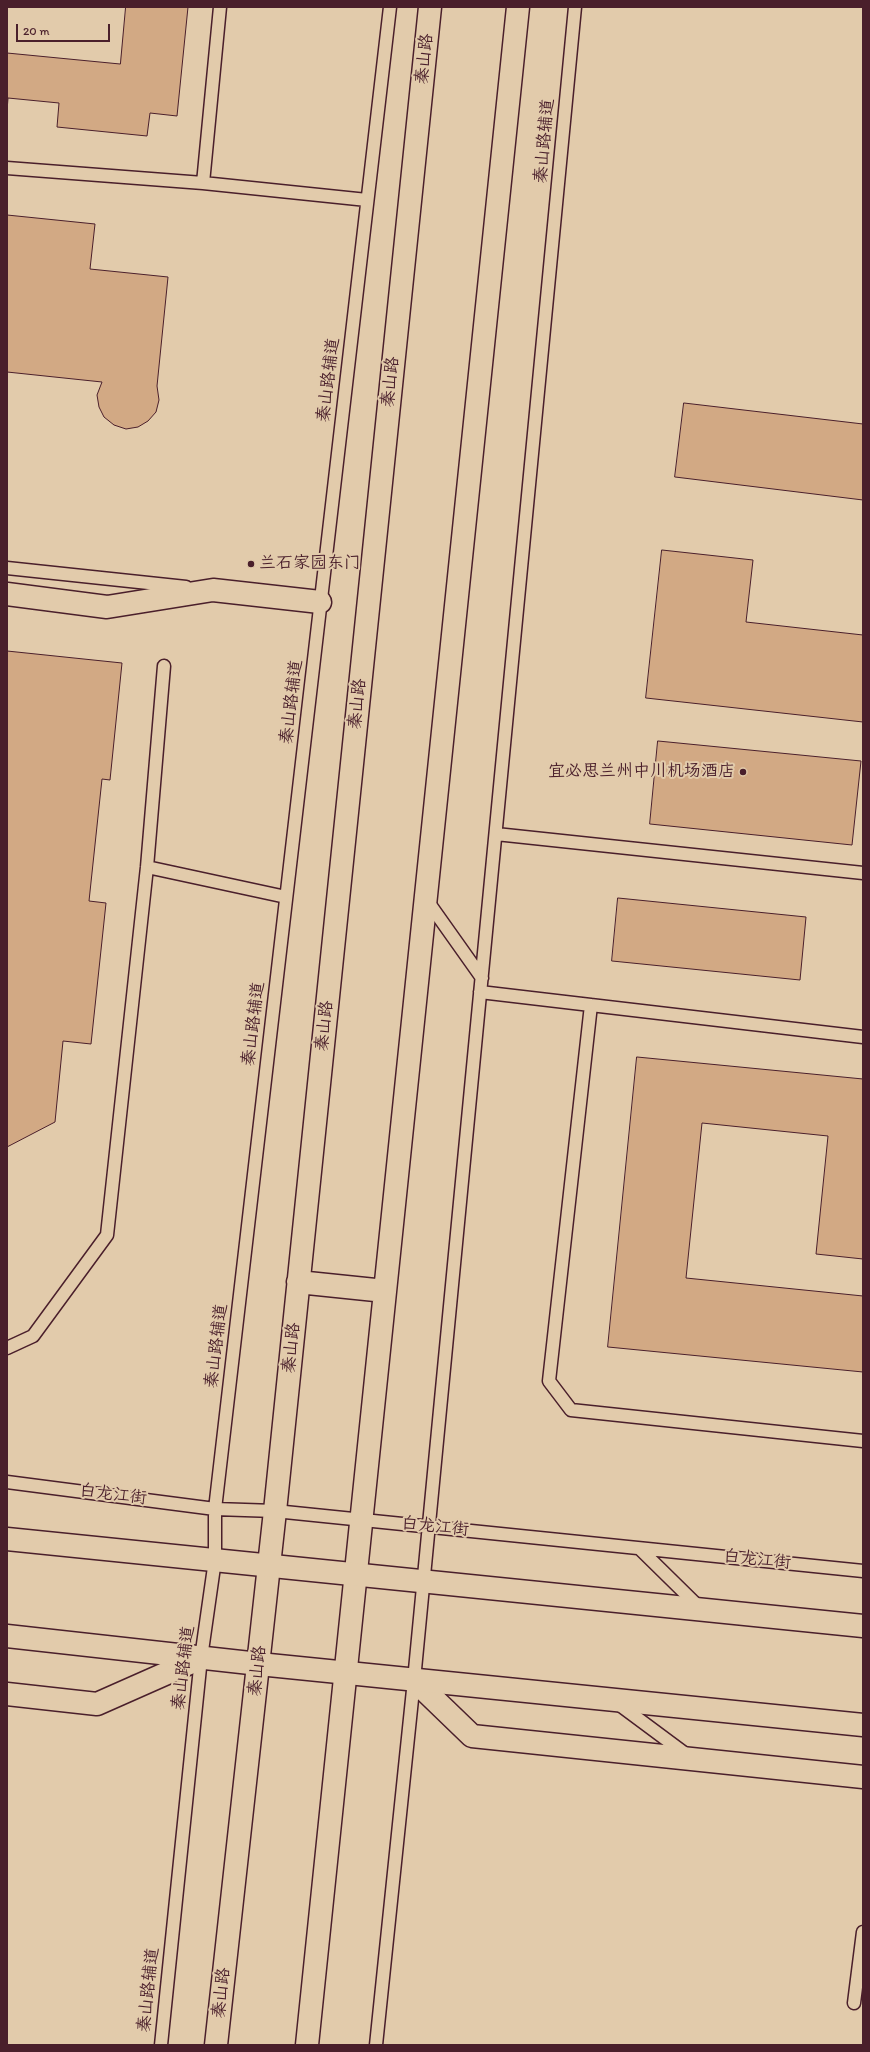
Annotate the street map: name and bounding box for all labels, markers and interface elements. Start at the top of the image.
scale bar [18,16,112,42]
text: 20 m [23,24,50,38]
street label: 秦山路 [412,33,438,85]
street label: 秦山路辅道 [531,98,559,184]
street label: 秦山路辅道 [314,337,344,423]
street label: 秦山路 [378,356,404,408]
place label: 兰石家园东门 [259,554,361,574]
marker: 兰石家园东门 [246,559,256,569]
street label: 秦山路辅道 [277,659,307,745]
street label: 秦山路 [345,678,371,730]
place label: 宜必思兰州中川机场酒店 [548,762,735,782]
marker: 宜必思兰州中川机场酒店 [738,767,748,777]
street label: 秦山路辅道 [239,981,269,1067]
street label: 秦山路 [312,1000,338,1052]
street label: 秦山路辅道 [202,1303,232,1389]
street label: 秦山路 [279,1322,305,1374]
street label: 白龙江街 [78,1481,148,1509]
street label: 白龙江街 [400,1513,470,1541]
street label: 白龙江街 [722,1546,792,1574]
street label: 秦山路辅道 [169,1625,199,1711]
street label: 秦山路 [245,1645,271,1697]
street label: 秦山路辅道 [134,1947,164,2033]
street label: 秦山路 [209,1967,235,2019]

